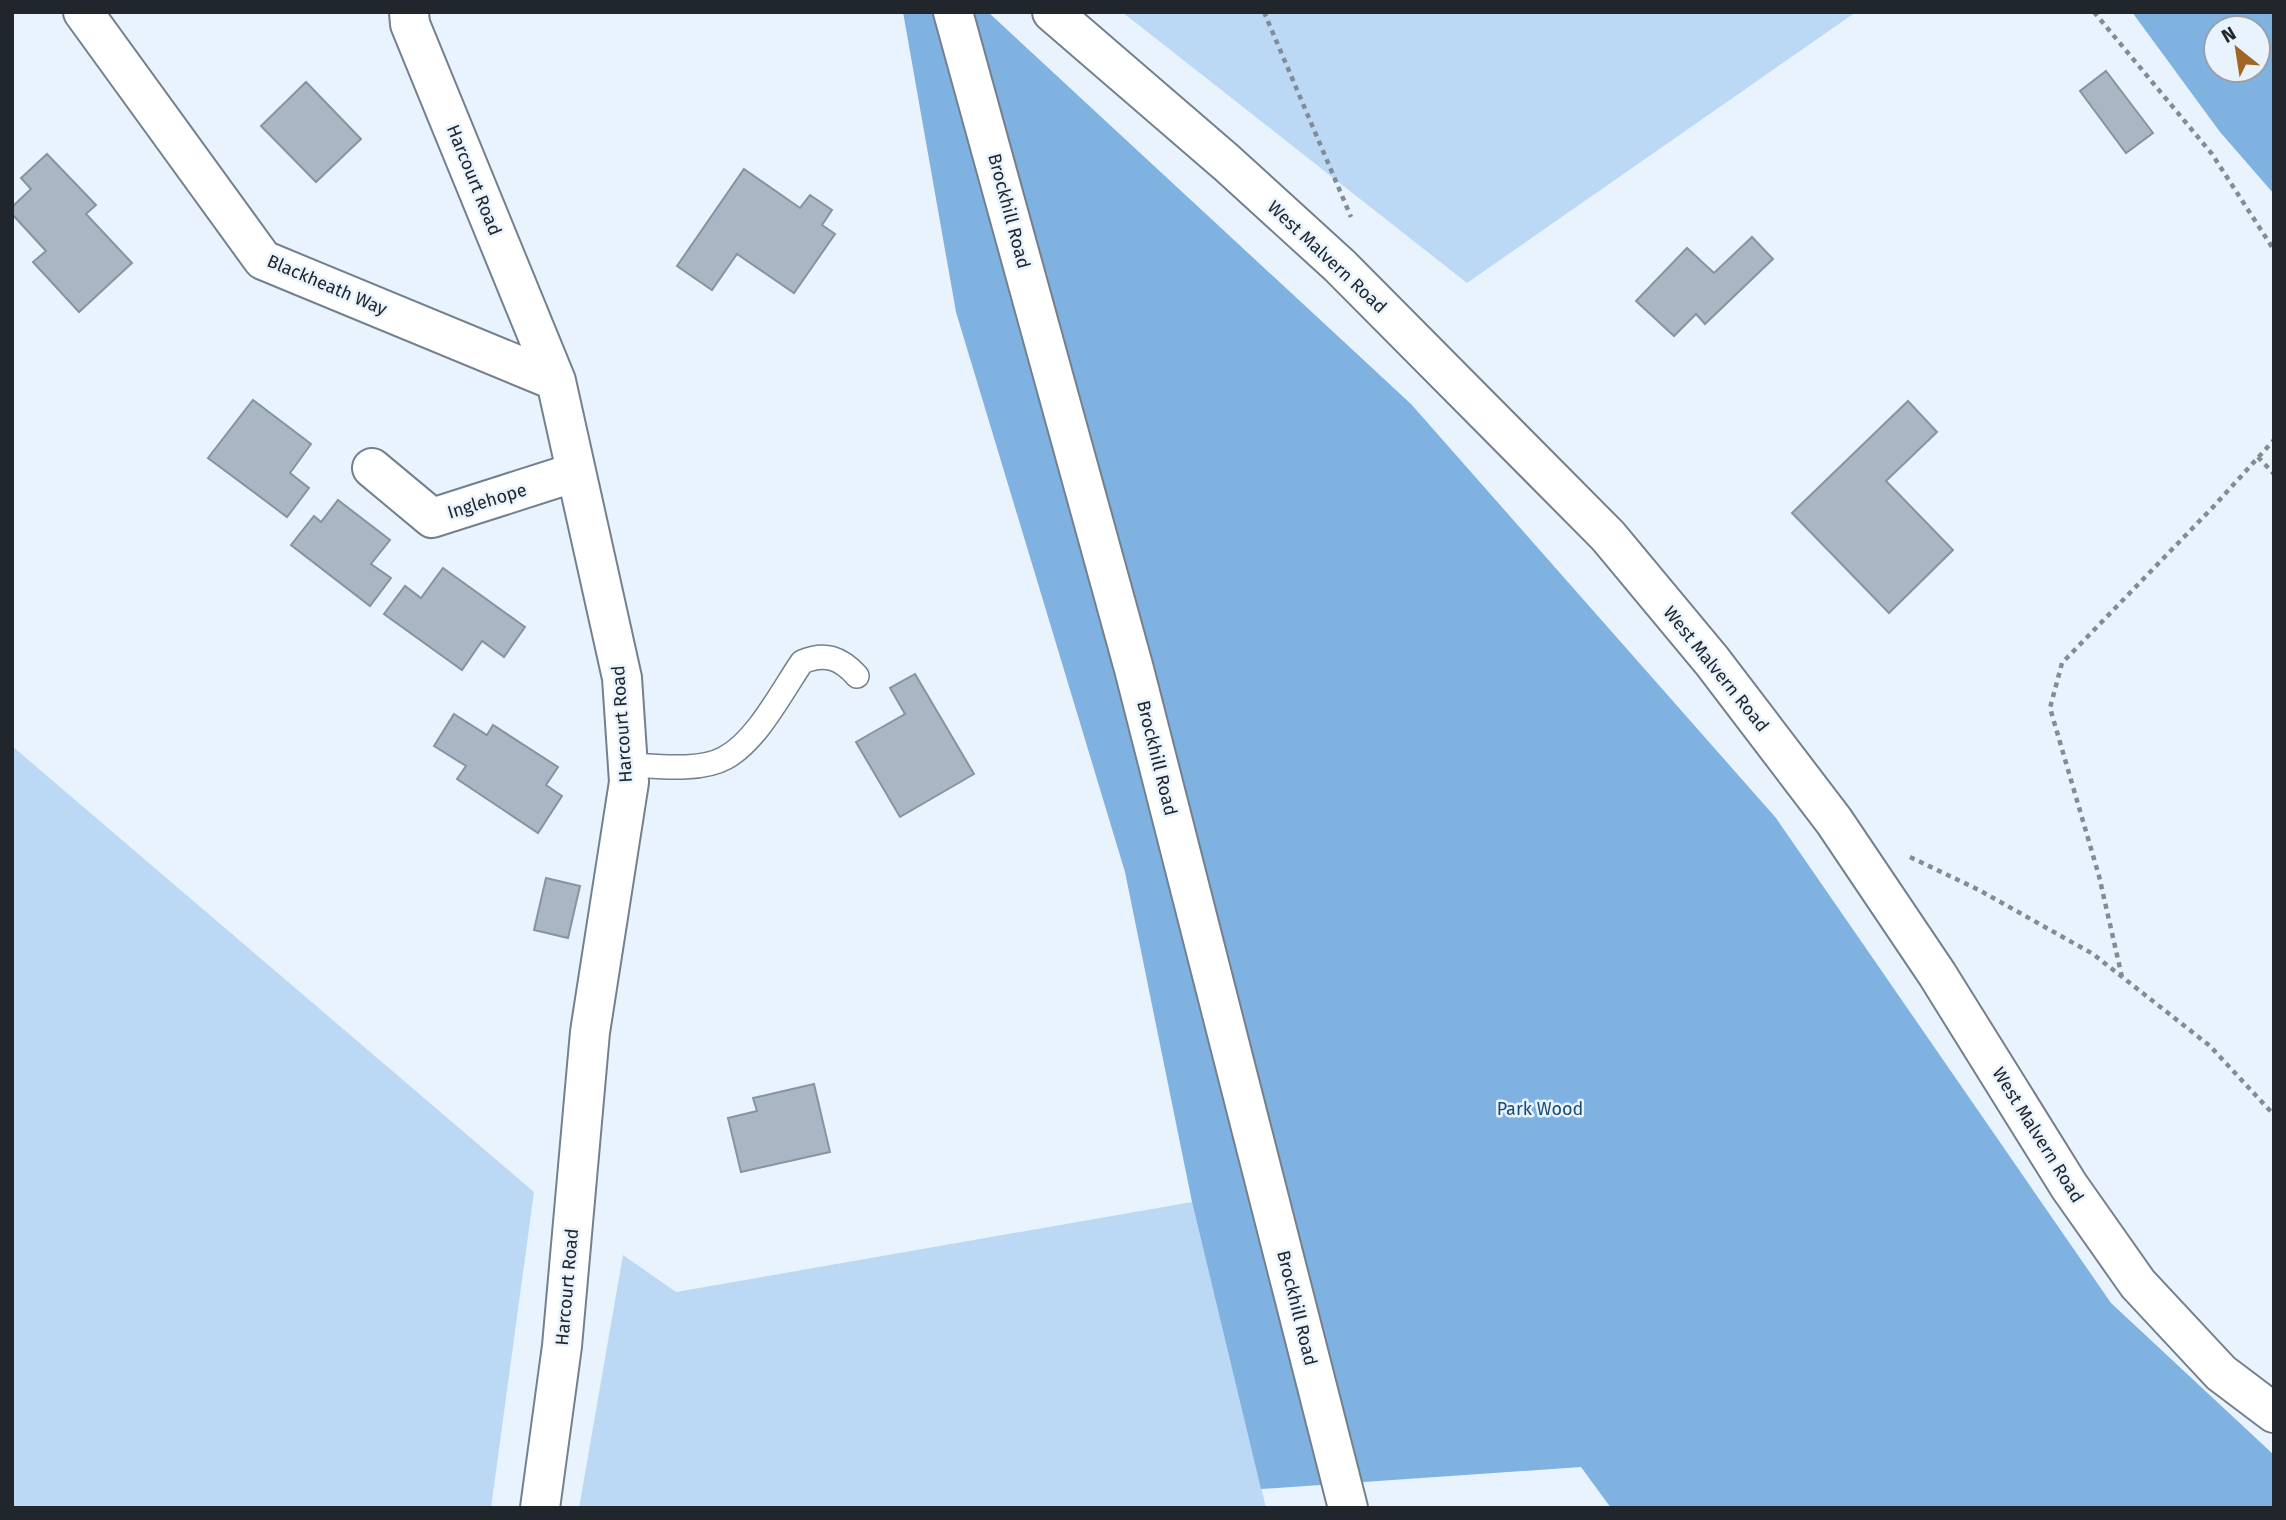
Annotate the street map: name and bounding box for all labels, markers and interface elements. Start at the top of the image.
north arrow [2202,14,2272,84]
text: N [2218,22,2240,48]
street label: Harcourt Road [442,121,506,239]
street label: Brockhill Road [983,151,1035,271]
street label: West Malvern Road [1263,196,1391,318]
street label: Blackheath Way [264,250,390,320]
street label: Inglehope [445,479,529,523]
street label: West Malvern Road [1659,602,1773,736]
street label: Harcourt Road [607,665,637,783]
street label: Brockhill Road [1132,698,1182,818]
street label: West Malvern Road [1988,1063,2088,1207]
park label: Park Wood [1497,1098,1583,1120]
street label: Harcourt Road [551,1228,583,1346]
street label: Brockhill Road [1272,1248,1322,1368]

